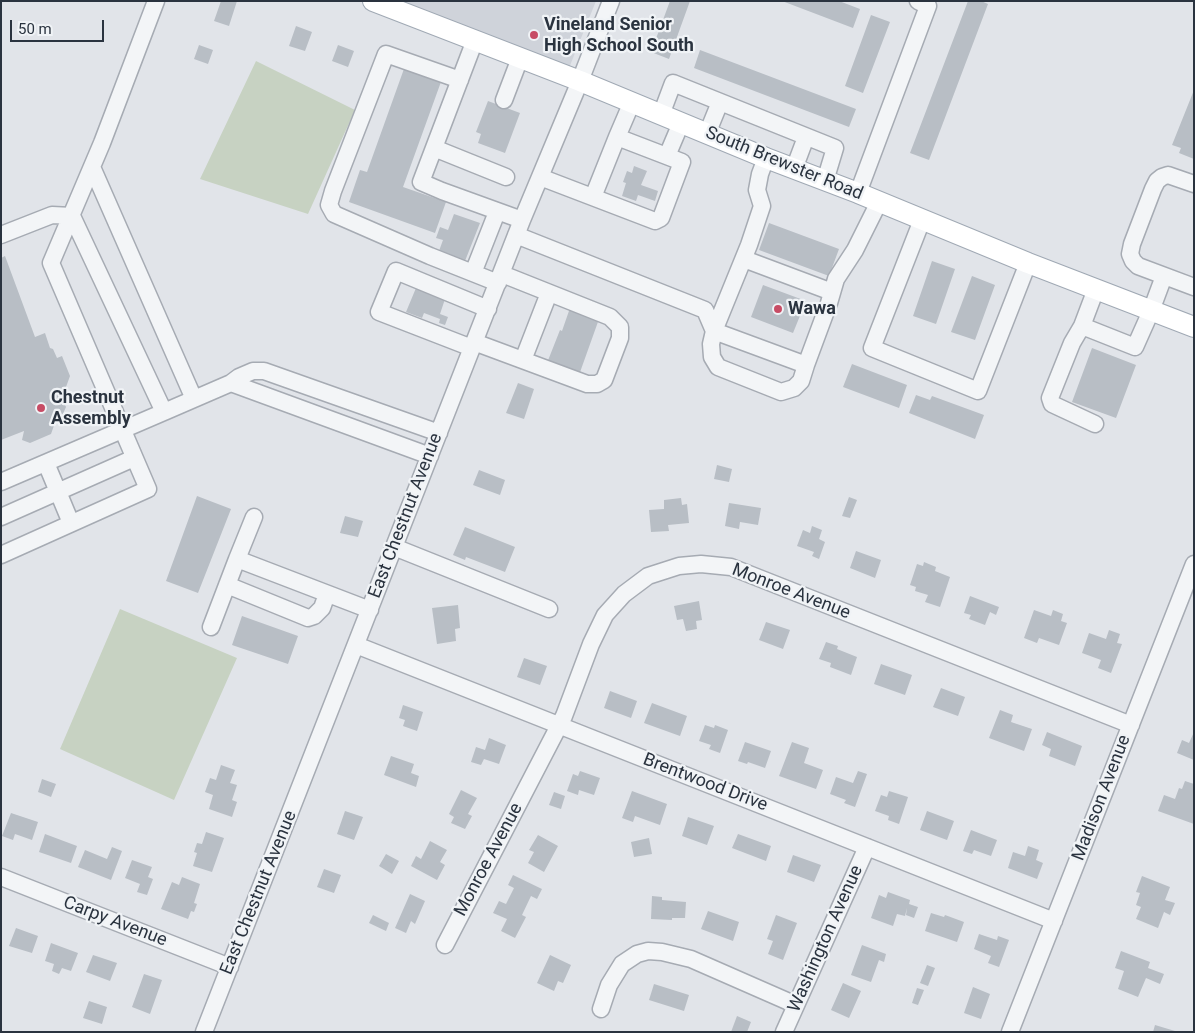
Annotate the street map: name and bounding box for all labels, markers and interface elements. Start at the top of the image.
scale bar [12,10,106,42]
place label: Vineland Senior High School South [544,14,694,56]
text: 50 m [18,20,52,38]
marker: Vineland Senior High School South [528,29,540,41]
street label: South Brewster Road [702,123,866,205]
place label: Wawa [788,298,836,320]
marker: Wawa [772,303,784,315]
place label: Chestnut Assembly [51,387,131,429]
marker: Chestnut Assembly [35,402,47,414]
street label: East Chestnut Avenue [365,430,447,602]
street label: Monroe Avenue [729,560,853,624]
street label: Madison Avenue [1068,732,1136,864]
street label: Brentwood Drive [640,749,770,817]
street label: Monroe Avenue [450,800,528,920]
street label: East Chestnut Avenue [216,808,302,978]
street label: Washington Avenue [784,862,868,1016]
street label: Carpy Avenue [60,892,170,952]

